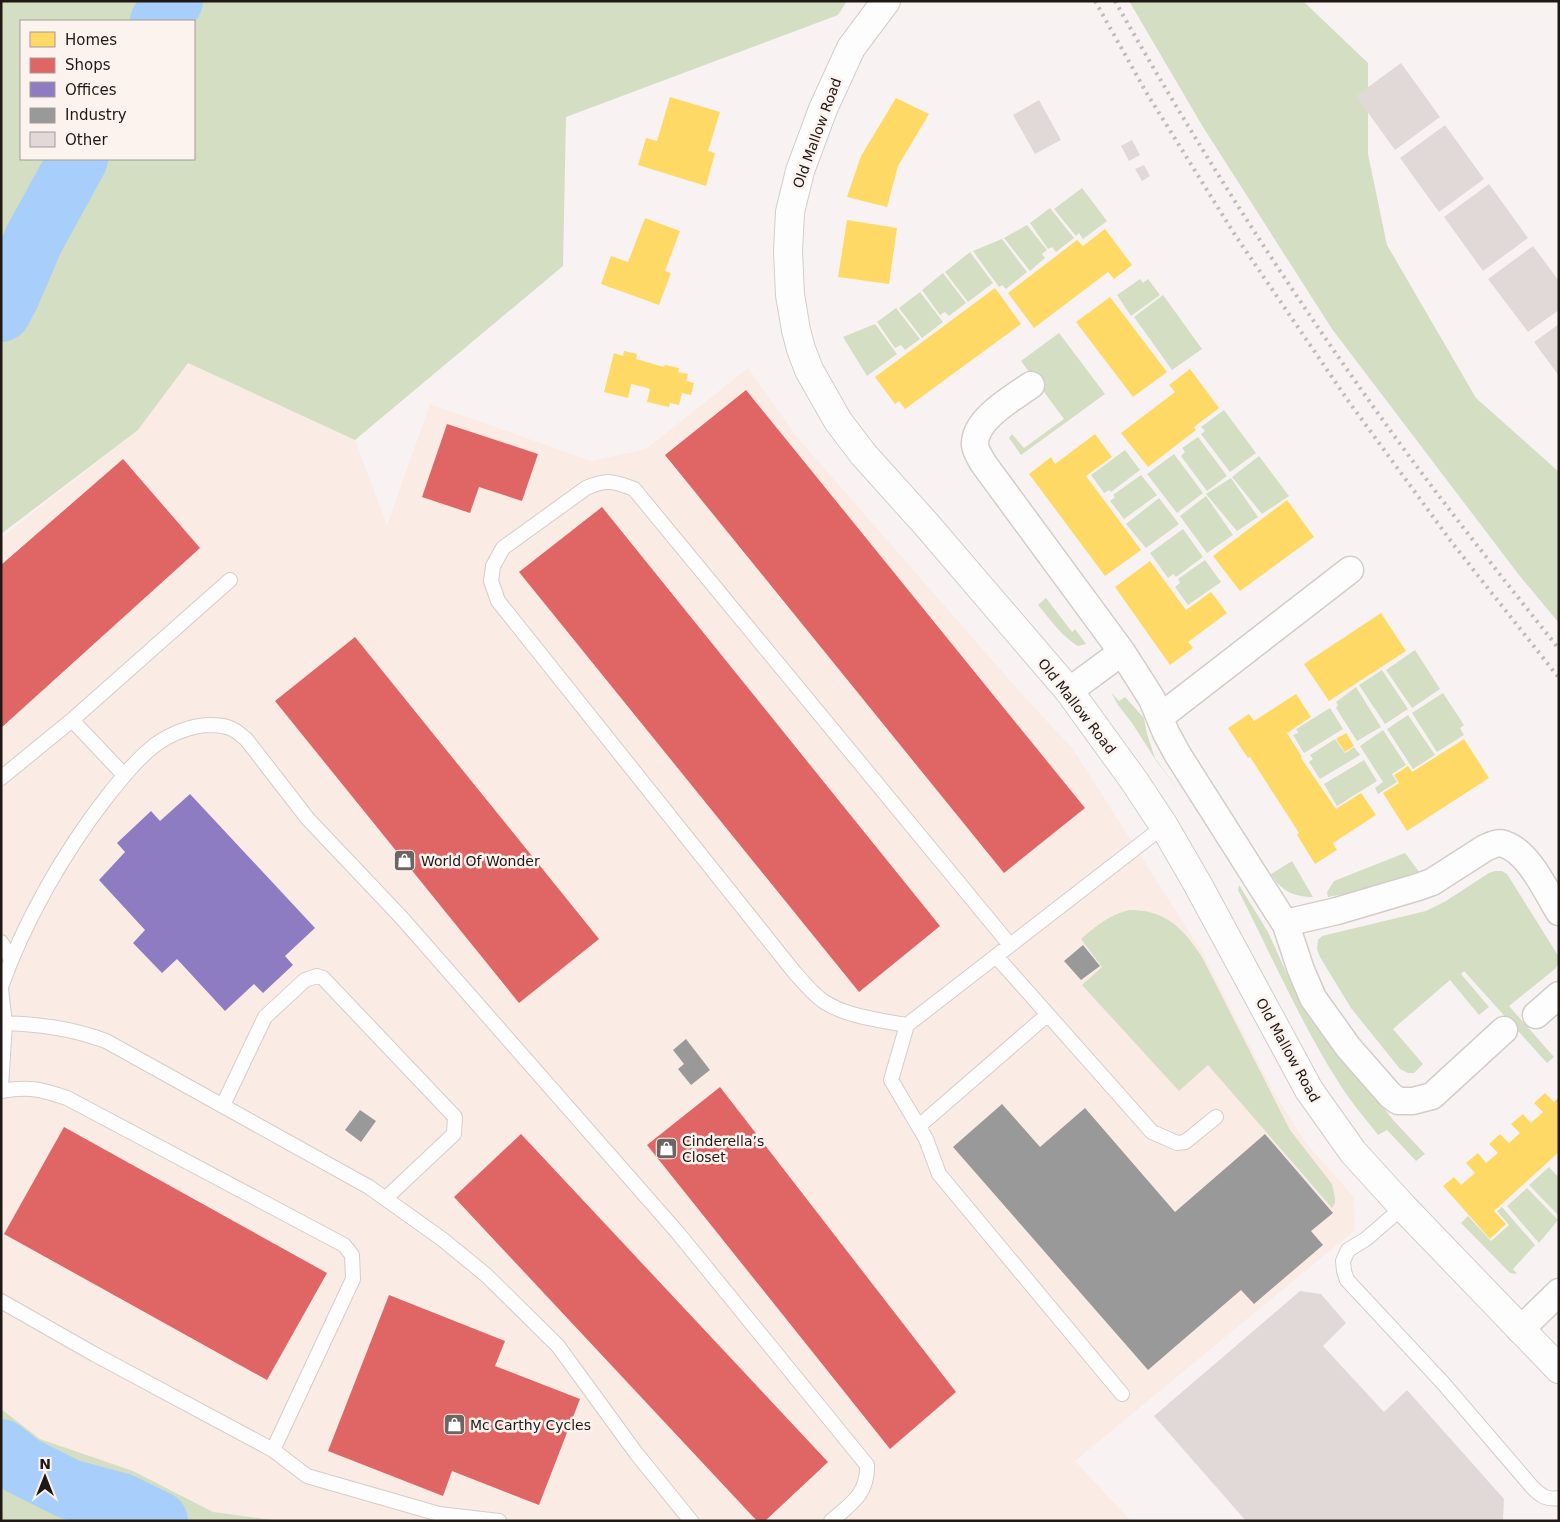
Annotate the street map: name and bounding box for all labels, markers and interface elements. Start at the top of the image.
legend [20,20,195,160]
text: Homes [65,31,117,49]
text: Shops [65,56,111,74]
street label: Old Mallow Road [790,76,844,190]
text: Offices [65,81,117,99]
text: Industry [65,106,127,124]
text: Other [65,131,108,149]
street label: Old Mallow Road [1035,655,1119,757]
shop icon: World Of Wonder [393,849,417,873]
place label: World Of Wonder [421,853,540,869]
street label: Old Mallow Road [1253,995,1323,1105]
place label: Cinderella’s Closet [682,1133,764,1165]
shop icon: Cinderella’s Closet [654,1137,678,1161]
shop icon: Mc Carthy Cycles [442,1413,466,1437]
place label: Mc Carthy Cycles [470,1417,591,1433]
north arrow [20,1452,70,1502]
text: N [39,1456,51,1472]

